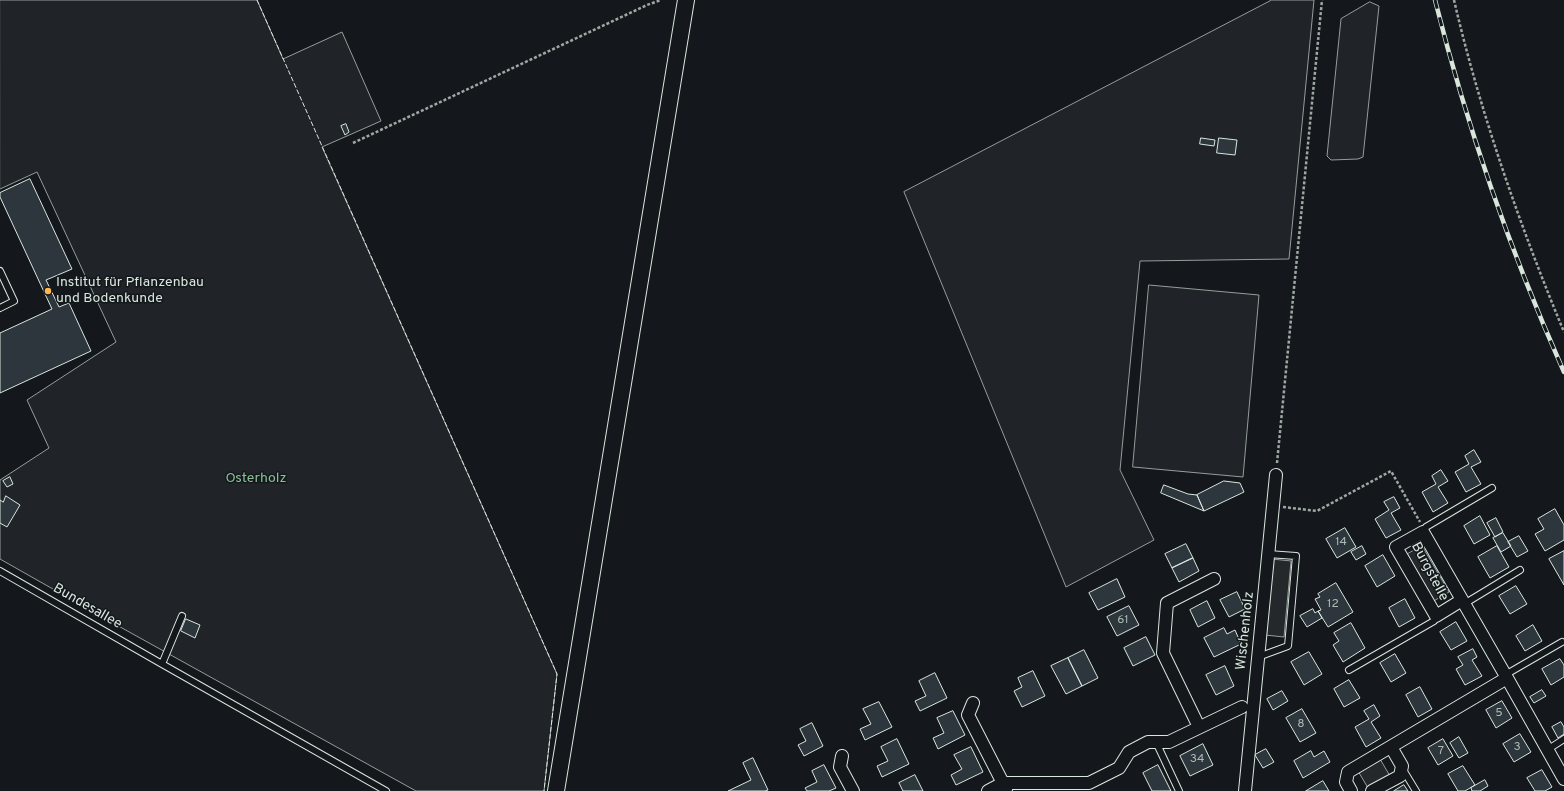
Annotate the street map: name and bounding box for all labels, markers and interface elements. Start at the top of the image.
place label: Institut für Pflanzenbau und Bodenkunde [56,275,204,308]
marker: Institut für Pflanzenbau und Bodenkunde [43,286,53,296]
park label: Osterholz [225,471,287,487]
house number: 14 [1335,536,1347,550]
street label: Burgstelle [1407,540,1451,604]
street label: Bundesallee [49,580,125,634]
street label: Wischenholz [1234,591,1258,671]
house number: 12 [1327,598,1339,612]
house number: 61 [1117,614,1129,628]
house number: 5 [1495,707,1503,721]
house number: 8 [1297,718,1305,732]
house number: 3 [1513,741,1521,755]
house number: 7 [1438,745,1444,759]
house number: 34 [1190,753,1204,767]

